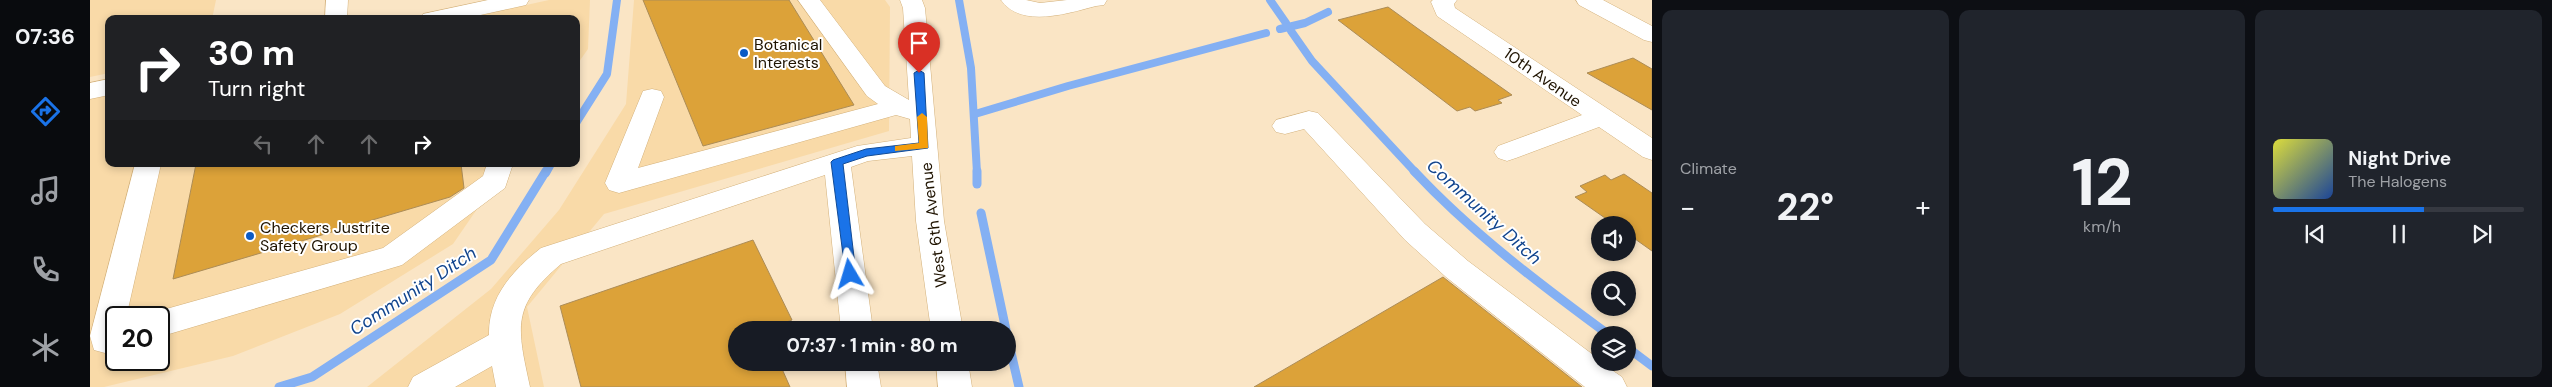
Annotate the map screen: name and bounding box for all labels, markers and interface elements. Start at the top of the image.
text: 07:36 [15,22,75,51]
pin [898,22,940,73]
icon: arrive [905,29,933,57]
text: 30 m [208,30,295,76]
place label: Botanical Interests [754,34,822,73]
icon: right [125,35,190,100]
street label: 10th Avenue [1500,43,1586,112]
marker: Botanical Interests [738,47,750,59]
text: Turn right [208,74,305,103]
icon: directions [28,94,63,129]
icon: left [249,130,277,158]
icon: ahead [302,130,330,158]
icon: ahead [355,130,383,158]
icon: right [408,130,436,158]
text: 12 [2071,141,2133,225]
text: Night Drive [2348,146,2451,171]
water label: Community Ditch [1421,154,1547,270]
text: Climate [1680,158,1737,179]
street label: West 6th Avenue [915,161,952,289]
text: The Halogens [2348,171,2447,192]
icon: music [28,173,63,208]
text: 22° [1777,182,1834,232]
text: − [1680,189,1695,226]
text: + [1915,189,1931,226]
map controls [1591,216,1636,371]
button: sound [1591,216,1636,261]
text: km/h [2083,216,2121,237]
place label: Checkers Justrite Safety Group [260,217,390,256]
icon: previous [2301,220,2329,248]
icon: pause [2385,220,2413,248]
icon: next [2468,220,2496,248]
marker: Checkers Justrite Safety Group [244,230,256,242]
water label: Community Ditch [345,241,481,341]
position arrow [823,247,875,299]
icon: phone [28,252,63,287]
button: search [1591,271,1636,316]
speed limit sign: 20 [105,306,170,371]
button: layers [1591,326,1636,371]
icon: climate [28,330,63,365]
text: 07:37 · 1 min · 80 m [786,333,958,358]

